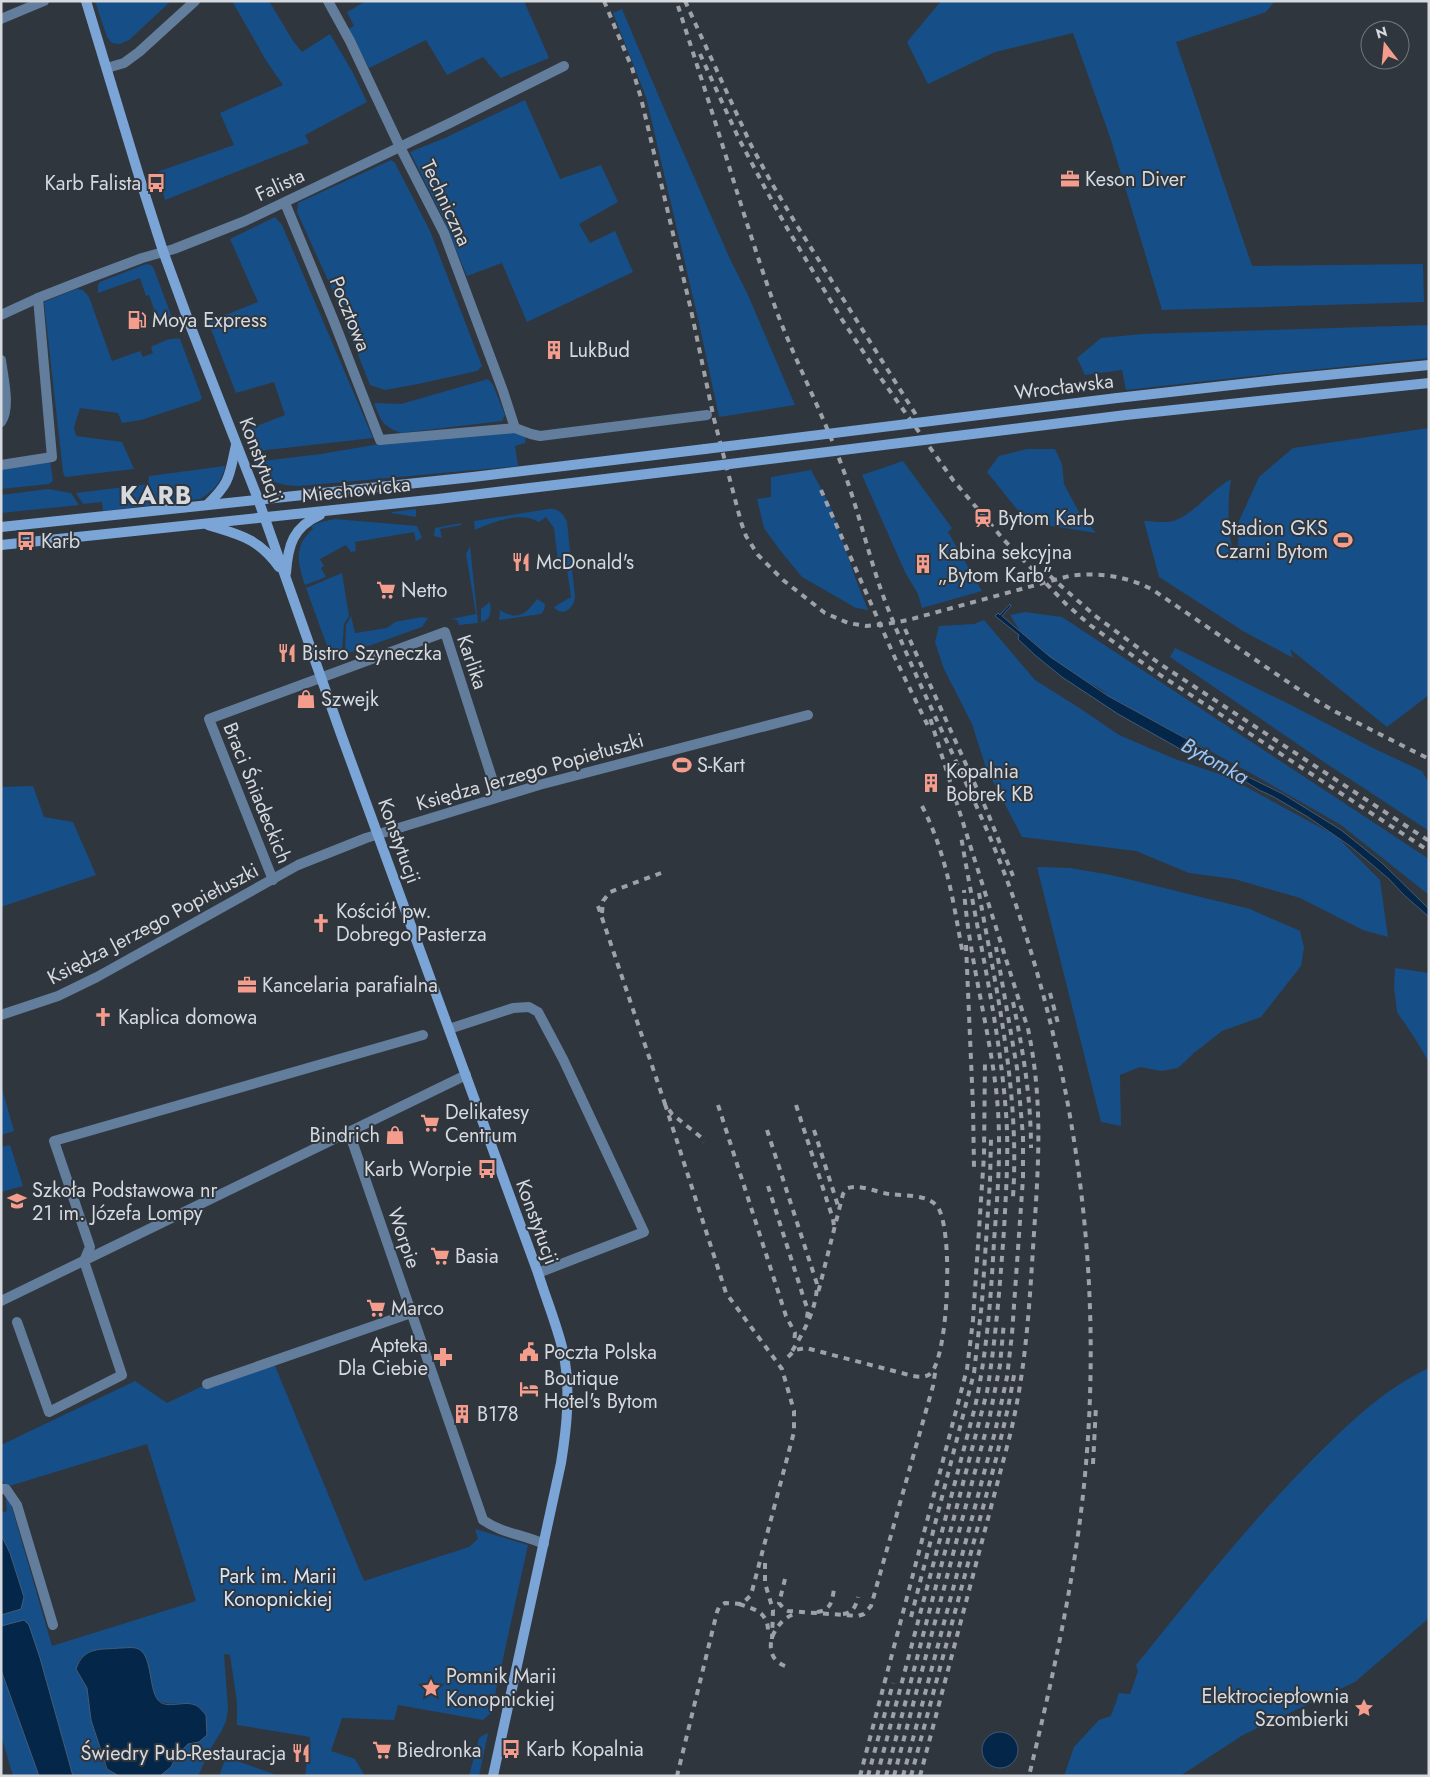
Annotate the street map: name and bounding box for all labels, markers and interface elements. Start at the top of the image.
north arrow [1360,20,1410,70]
text: N [1373,21,1390,44]
street label: Techniczna [413,155,479,251]
street label: Falista [251,161,309,209]
place label: Keson Diver [1085,165,1186,194]
office icon: Keson Diver [1059,168,1081,190]
place label: Karb Falista [45,169,141,198]
bus stop icon: Karb Falista [145,172,167,194]
street label: Pocztowa [322,272,378,356]
place label: Moya Express [152,306,267,335]
fuel station icon: Moya Express [126,309,148,331]
place label: LukBud [569,336,630,365]
building icon: LukBud [543,339,565,361]
street label: Wrocławska [1013,367,1115,407]
street label: Konstytucji [232,413,290,507]
street label: Miechowicka [300,470,412,510]
district label: KARB [120,477,192,513]
place label: Bytom Karb [998,504,1094,533]
station icon: Bytom Karb [972,507,994,529]
place label: Stadion GKS Czarni Bytom [1216,514,1328,566]
place label: Karb [41,527,80,556]
sports icon: Stadion GKS Czarni Bytom [1332,529,1354,551]
bus stop icon: Karb [15,530,37,552]
place label: Kabina sekcyjna „Bytom Karb” [938,538,1072,590]
place label: McDonald's [536,548,634,577]
restaurant icon: McDonald's [510,551,532,573]
building icon: Kabina sekcyjna „Bytom Karb” [912,553,934,575]
place label: Netto [401,576,447,605]
supermarket icon: Netto [375,579,397,601]
street label: Karlika [449,631,495,693]
place label: Bistro Szyneczka [302,639,442,668]
restaurant icon: Bistro Szyneczka [276,642,298,664]
place label: Szwejk [321,685,379,714]
shop icon: Szwejk [295,688,317,710]
street label: Braci Śniadeckich [215,718,299,868]
street label: Księdza Jerzego Popiełuszki [413,726,647,818]
water label: Bytomka [1176,730,1254,792]
place label: S-Kart [697,751,745,780]
sports icon: S-Kart [671,754,693,776]
place label: Kopalnia Bobrek KB [946,757,1034,809]
building icon: Kopalnia Bobrek KB [920,772,942,794]
street label: Konstytucji [370,794,428,888]
street label: Księdza Jerzego Popiełuszki [42,856,264,992]
place label: Kościół pw. Dobrego Pasterza [336,897,487,949]
church icon: Kościół pw. Dobrego Pasterza [310,912,332,934]
place label: Kancelaria parafialna [262,971,438,1000]
office icon: Kancelaria parafialna [236,974,258,996]
place label: Kaplica domowa [118,1003,257,1032]
church icon: Kaplica domowa [92,1006,114,1028]
place label: Delikatesy Centrum [445,1098,529,1150]
supermarket icon: Delikatesy Centrum [419,1112,441,1134]
place label: Bindrich [310,1121,380,1150]
shop icon: Bindrich [384,1124,406,1146]
place label: Karb Worpie [364,1155,472,1184]
bus stop icon: Karb Worpie [476,1158,498,1180]
street label: Konstytucji [508,1175,566,1269]
place label: Szkoła Podstawowa nr 21 im. Józefa Lompy [32,1176,217,1228]
school or university icon: Szkoła Podstawowa nr 21 im. Józefa Lompy [6,1190,28,1212]
street label: Worpie [380,1204,428,1272]
place label: Basia [455,1242,499,1271]
supermarket icon: Basia [429,1245,451,1267]
place label: Marco [391,1294,444,1323]
supermarket icon: Marco [365,1297,387,1319]
place label: Apteka Dla Ciebie [338,1331,428,1383]
place label: Poczta Polska [544,1338,657,1367]
public building icon: Poczta Polska [518,1341,540,1363]
pharmacy icon: Apteka Dla Ciebie [432,1346,454,1368]
place label: Boutique Hotel's Bytom [544,1364,658,1416]
hotel icon: Boutique Hotel's Bytom [518,1378,540,1400]
place label: B178 [477,1400,519,1429]
building icon: B178 [451,1403,473,1425]
park label: Park im. Marii Konopnickiej [219,1562,337,1614]
place label: Pomnik Marii Konopnickiej [446,1662,556,1714]
place icon: Pomnik Marii Konopnickiej [420,1677,442,1699]
place label: Elektrociepłownia Szombierki [1201,1682,1349,1734]
place icon: Elektrociepłownia Szombierki [1353,1697,1375,1719]
place label: Karb Kopalnia [526,1735,644,1764]
place label: Biedronka [397,1736,481,1765]
bus stop icon: Karb Kopalnia [500,1738,522,1760]
place label: Świedry Pub-Restauracja [80,1739,286,1768]
supermarket icon: Biedronka [371,1739,393,1761]
restaurant icon: Świedry Pub-Restauracja [290,1742,312,1764]

